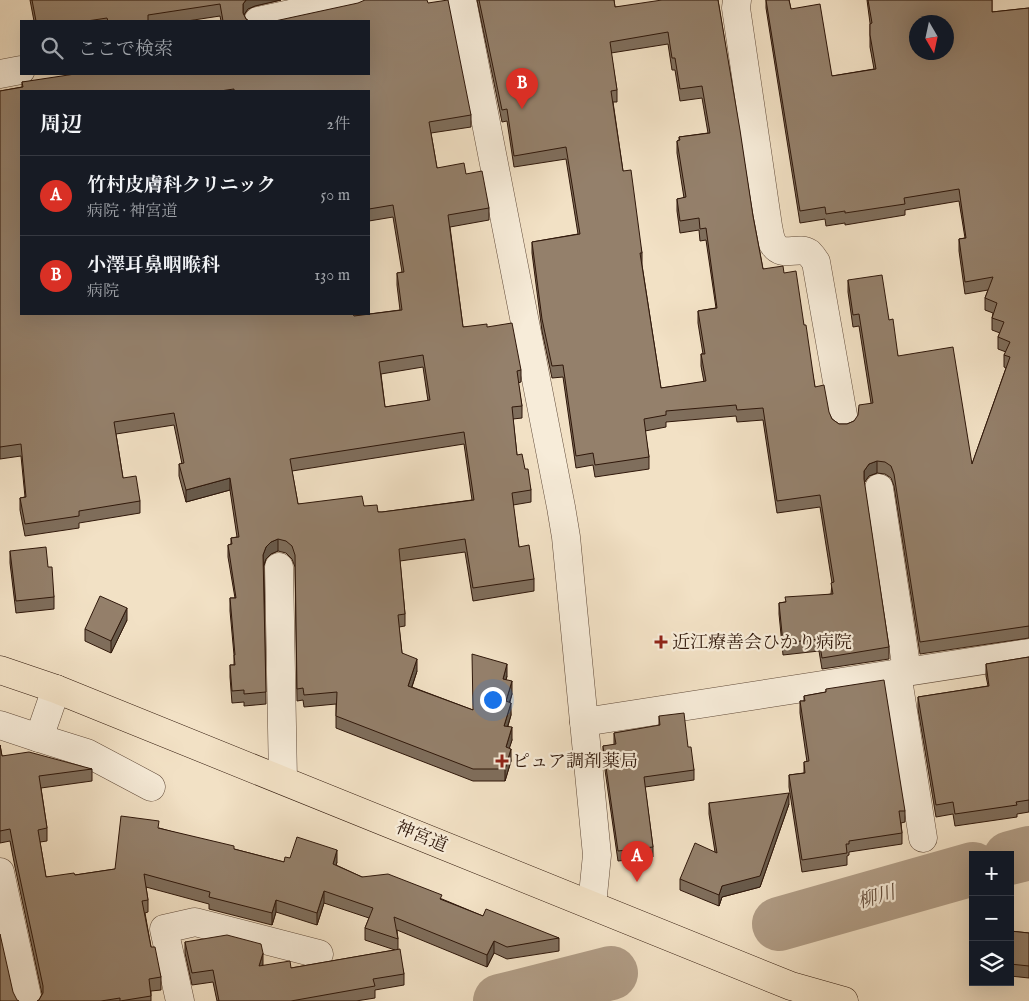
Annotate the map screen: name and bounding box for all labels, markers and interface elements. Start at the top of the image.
north arrow [909,15,954,60]
search box [20,20,370,75]
icon: search [38,34,66,62]
text: ここで検索 [78,38,173,62]
pin: B [506,68,538,109]
text: 周辺 [40,112,82,139]
text: 2件 [326,115,350,135]
text: 竹村皮膚科クリニック [87,174,276,198]
text: A [51,186,61,206]
text: 50 m [321,186,350,206]
text: 病院 · 神宮道 [87,202,178,222]
text: 小澤耳鼻咽喉科 [87,254,220,278]
text: B [51,266,61,286]
text: 130 m [314,266,350,286]
text: 病院 [87,282,119,302]
place label: 近江療善会ひかり病院 [672,632,852,655]
marker: 近江療善会ひかり病院 [654,635,668,649]
your location [480,687,506,713]
place label: ピュア調剤薬局 [512,751,638,774]
marker: ピュア調剤薬局 [496,755,508,767]
street label: 神宮道 [392,817,451,858]
pin: A [621,841,653,882]
map controls [969,851,1014,986]
button: + [969,851,1014,896]
water label: 柳川 [855,881,900,915]
button: − [969,896,1014,941]
button: layers [969,941,1014,986]

